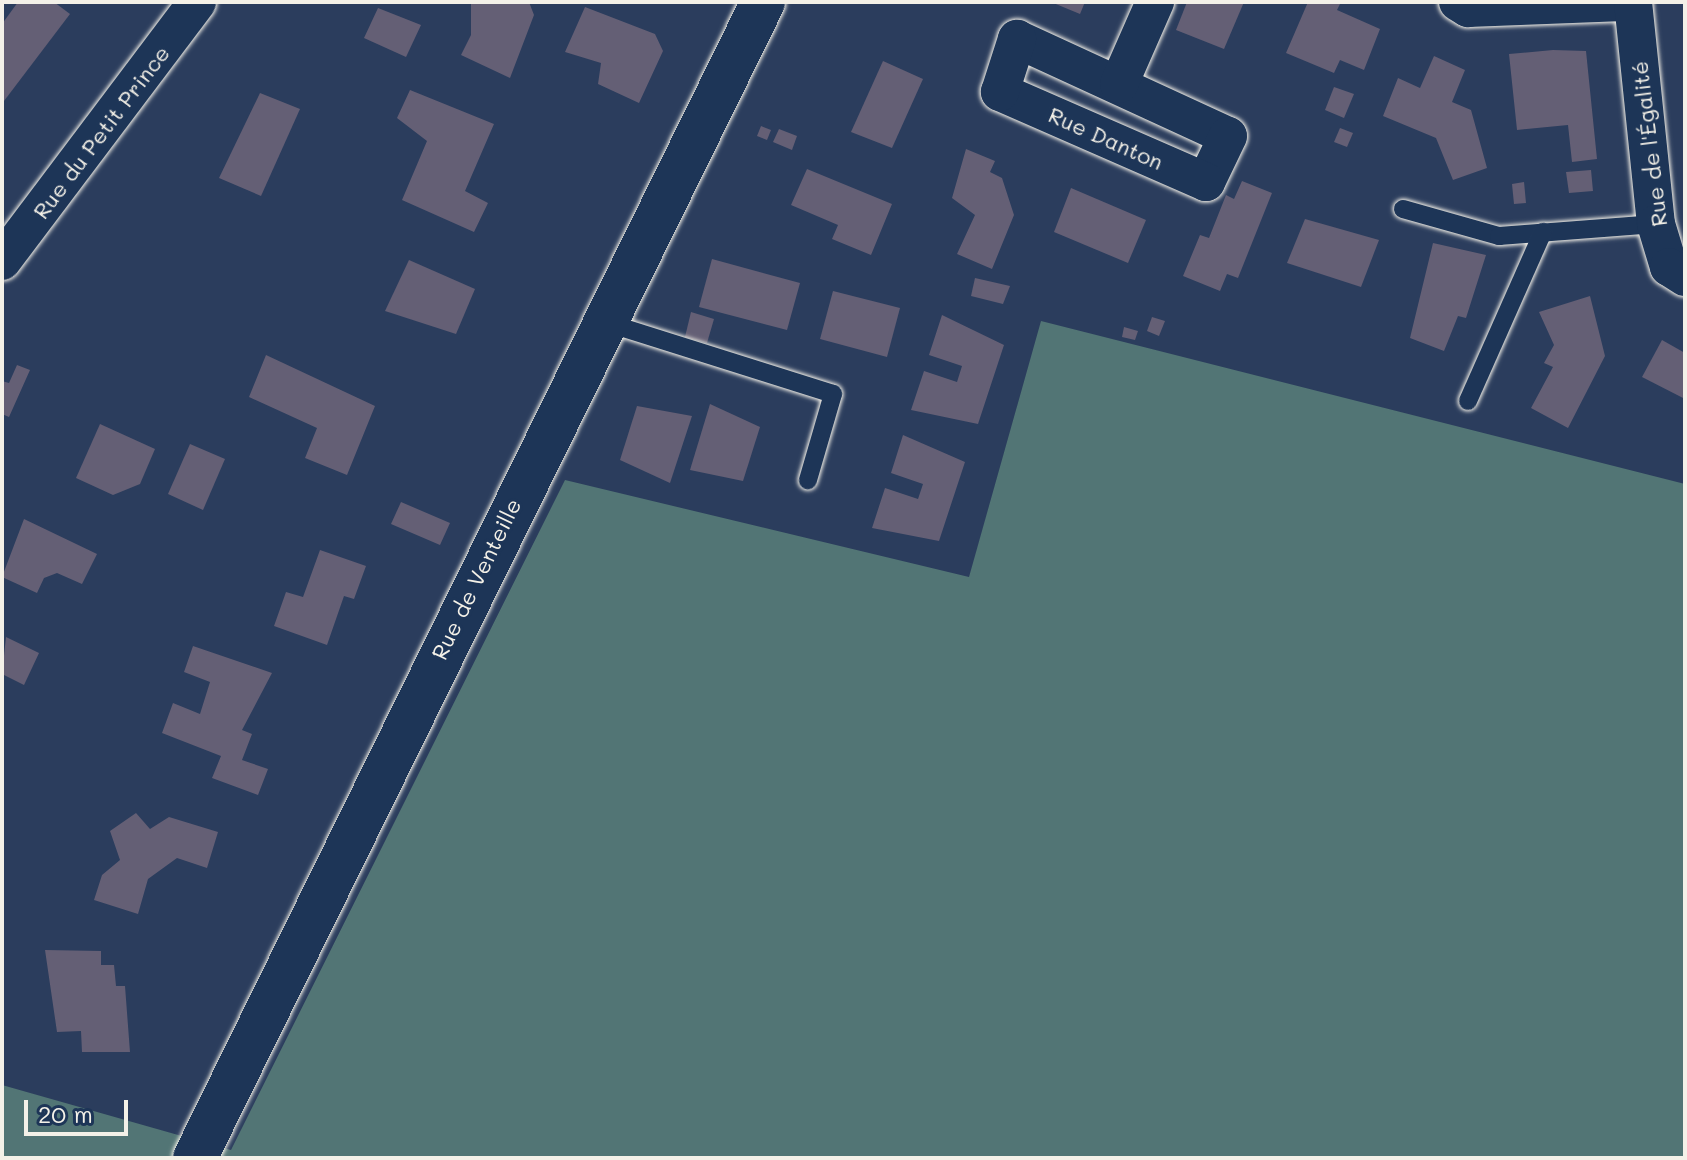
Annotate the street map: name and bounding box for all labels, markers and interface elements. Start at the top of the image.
street label: Rue du Petit Prince [27,40,175,224]
street label: Rue de l'Égalité [1626,60,1672,228]
street label: Rue Danton [1045,101,1167,175]
street label: Rue de Venteille [426,494,526,664]
scale bar [28,1084,132,1134]
text: 20 m [38,1098,93,1129]

